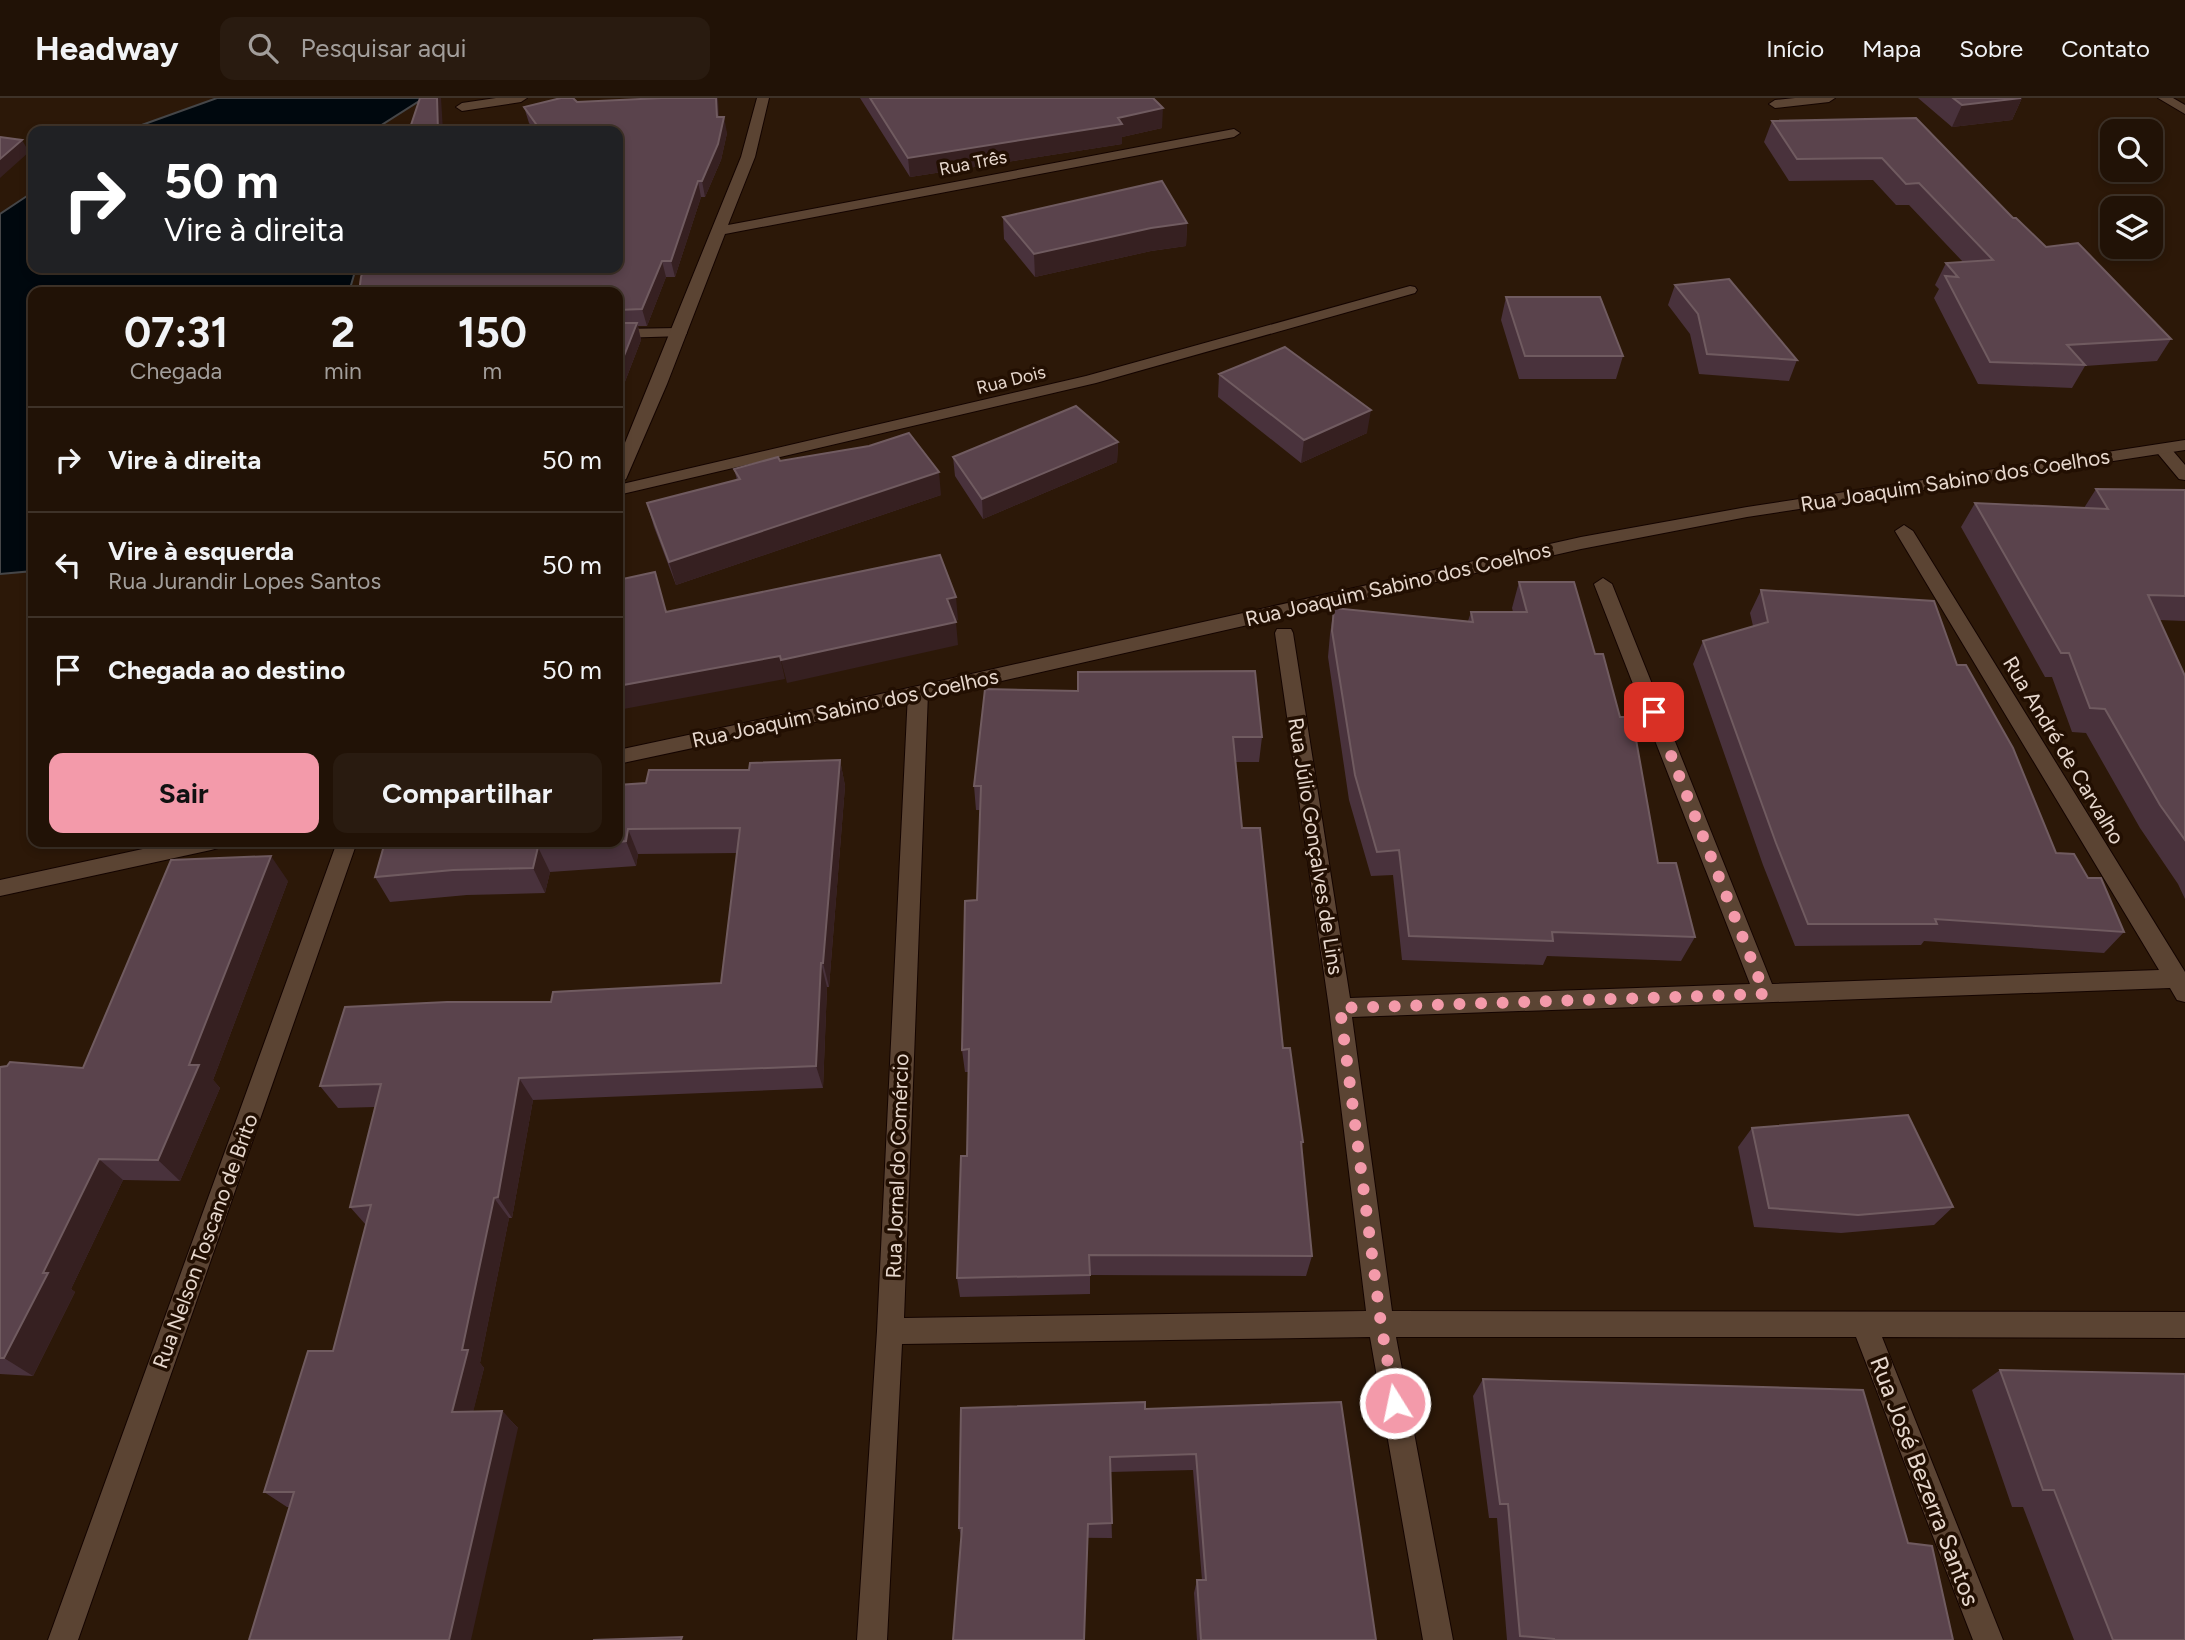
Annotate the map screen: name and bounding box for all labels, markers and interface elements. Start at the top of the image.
search box [220,17,710,80]
text: Headway [35,29,178,68]
icon: search [244,29,282,67]
text: Pesquisar aqui [300,32,467,64]
text: Início [1766,34,1824,63]
text: Mapa [1862,34,1921,63]
text: Sobre [1959,34,2023,63]
text: Contato [2061,34,2150,63]
map controls [2100,119,2163,259]
button: search [2100,119,2163,182]
street label: Rua Três [937,146,1009,180]
text: 50 m [164,151,279,210]
icon: right [49,154,140,245]
button: layers [2100,196,2163,259]
text: Vire à direita [164,211,344,249]
text: 07:31 [124,307,228,358]
text: 2 [331,307,355,358]
text: 150 [458,307,527,358]
text: Chegada [130,357,222,385]
text: min [324,357,362,385]
text: m [483,357,502,385]
street label: Rua Dois [974,361,1048,399]
icon: right [49,441,87,479]
street label: Rua Joaquim Sabino dos Coelhos [1799,443,2111,517]
text: Vire à direita [108,444,261,476]
text: 50 m [542,444,602,476]
text: Vire à esquerda [108,535,294,567]
street label: Rua Joaquim Sabino dos Coelhos [1243,537,1553,631]
icon: left [49,546,87,584]
text: 50 m [542,549,602,581]
text: Rua Jurandir Lopes Santos [108,567,381,595]
icon: arrive [49,651,87,689]
street label: Rua André de Carvalho [1998,652,2130,848]
text: Chegada ao destino [108,654,345,686]
text: 50 m [542,654,602,686]
street label: Rua Joaquim Sabino dos Coelhos [689,663,1001,753]
pin [1624,682,1684,742]
icon: arrive [1635,693,1673,731]
street label: Rua Júlio Gonçalves de Lins [1283,716,1349,976]
button: Sair [49,753,319,833]
button: Compartilhar [333,753,602,833]
street label: Rua Jornal do Comércio [881,1053,913,1279]
street label: Rua Nelson Toscano de Brito [147,1110,263,1372]
street label: Rua José Bezerra Santos [1864,1352,1986,1610]
position arrow [1358,1366,1432,1440]

